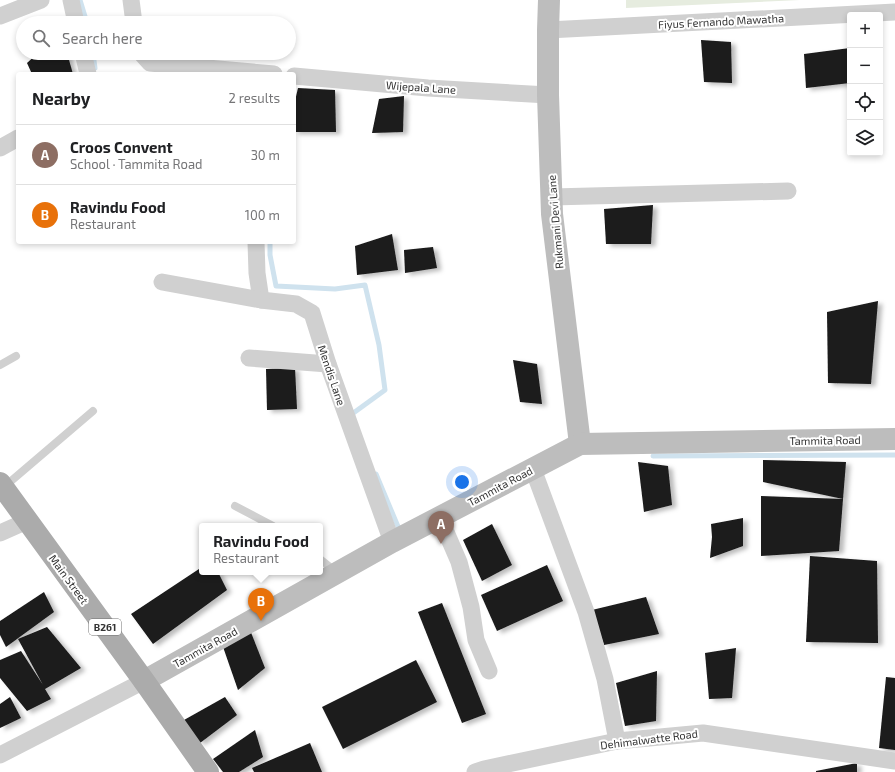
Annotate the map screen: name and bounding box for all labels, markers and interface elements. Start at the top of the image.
street label: Fiyus Fernando Mawatha [658,11,784,31]
map controls [847,12,883,156]
button: + [847,12,883,48]
search box [16,16,296,60]
icon: search [30,27,52,49]
text: Search here [62,29,143,47]
button: − [847,48,883,84]
street label: Wijepala Lane [386,78,456,97]
button: locate [847,84,883,120]
text: Nearby [32,88,90,108]
text: 2 results [228,90,280,106]
button: layers [847,120,883,156]
text: Croos Convent [70,138,173,156]
text: A [41,147,49,163]
text: 30 m [251,147,280,163]
text: School · Tammita Road [70,156,202,172]
street label: Rukmani Devi Lane [544,174,566,269]
text: Ravindu Food [70,198,166,216]
text: B [41,207,49,223]
text: 100 m [245,207,280,223]
text: Restaurant [70,216,136,232]
street label: Mendis Lane [316,343,348,407]
street label: Tammita Road [789,433,861,447]
street label: Tammita Road [465,463,535,509]
your location [452,472,472,492]
pin: A [428,511,454,544]
popup [199,523,323,575]
text: Ravindu Food [213,532,309,550]
text: Restaurant [213,550,279,566]
street label: Main Street [47,552,91,606]
pin: B [248,588,274,621]
road number: B261 [89,619,121,635]
street label: Tammita Road [171,624,239,670]
street label: Dehimalwatte Road [599,727,699,751]

